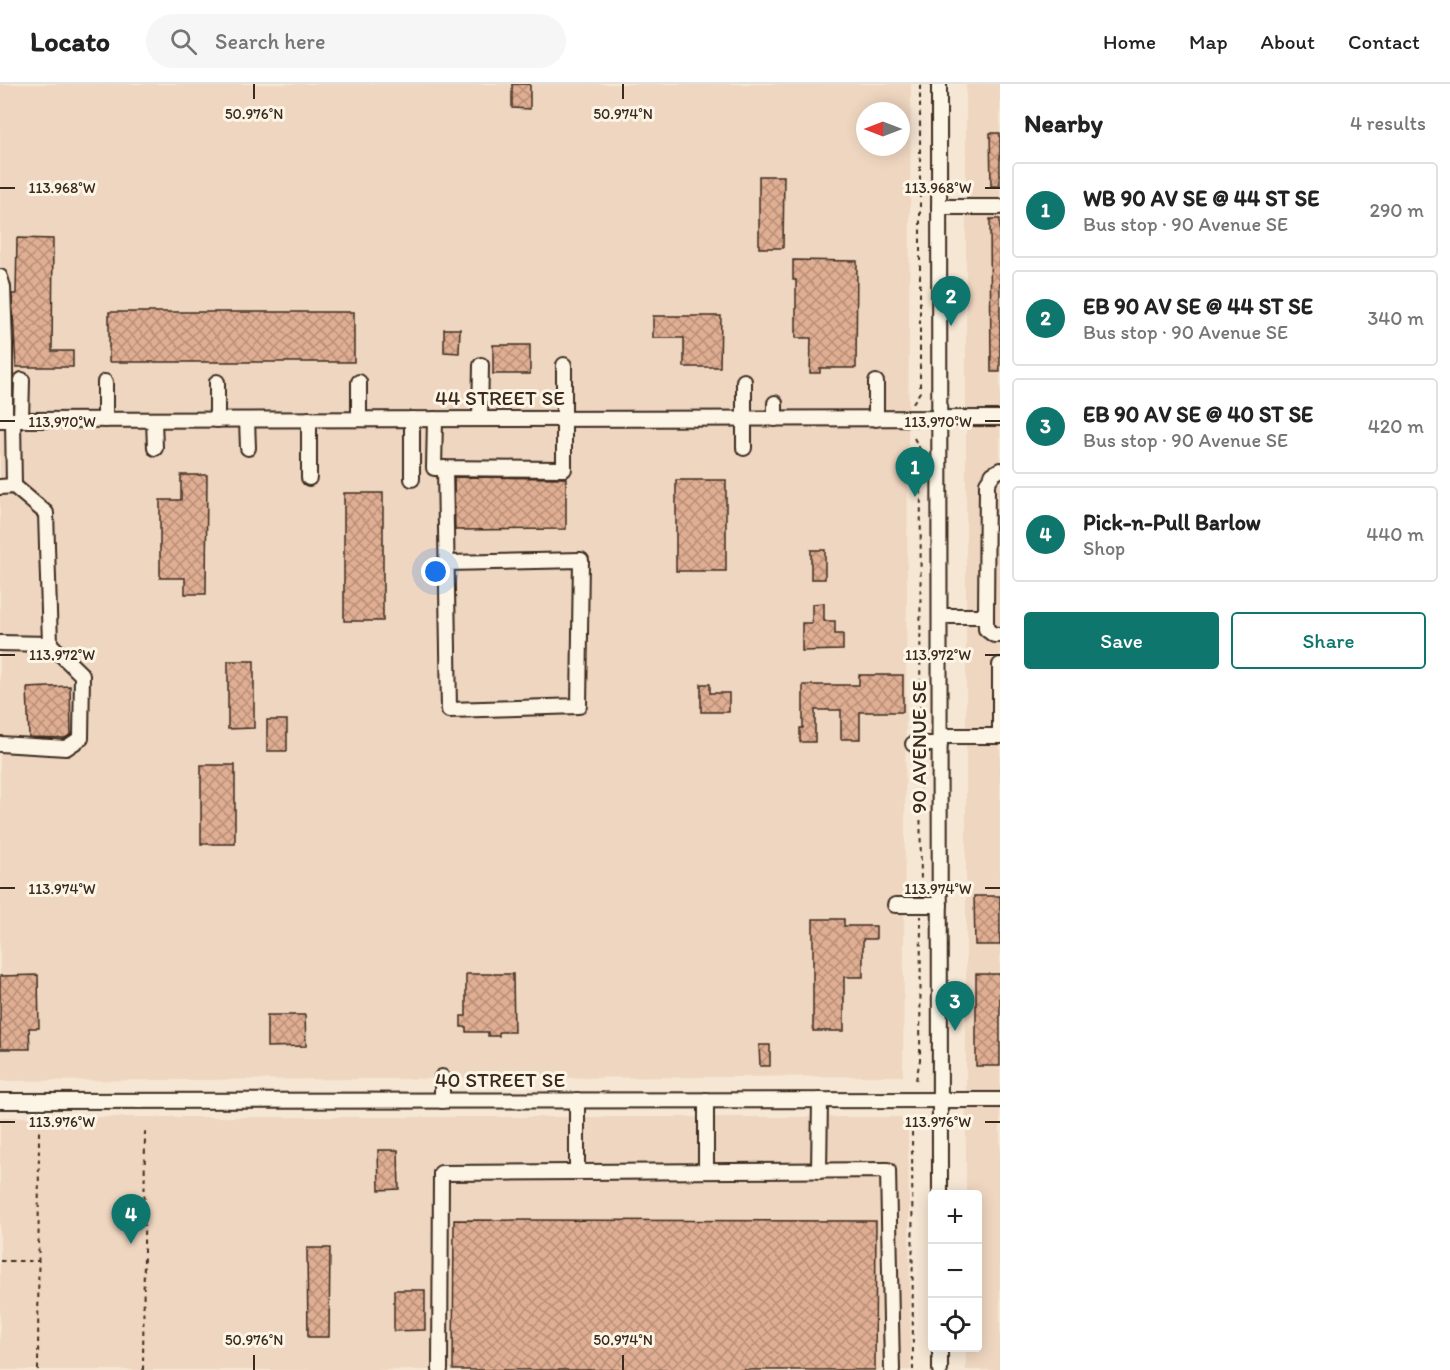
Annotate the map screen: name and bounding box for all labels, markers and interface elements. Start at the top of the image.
search box [146,14,566,68]
text: Locato [30,24,110,58]
icon: search [167,25,200,58]
text: Search here [215,28,325,55]
text: Home [1103,29,1156,54]
text: Map [1189,29,1228,54]
text: About [1261,29,1315,54]
text: Contact [1348,29,1420,54]
north arrow [856,102,910,156]
text: 50.976°N [225,105,283,123]
text: 50.974°N [593,105,653,123]
text: Nearby [1024,107,1103,139]
text: 4 results [1350,111,1426,135]
text: 113.968°W [28,179,96,197]
text: 113.968°W [904,179,972,197]
text: WB 90 AV SE @ 44 ST SE [1083,185,1319,212]
text: 1 [1041,198,1050,222]
text: 290 m [1369,198,1424,222]
text: Bus stop · 90 Avenue SE [1083,212,1288,236]
pin: 2 [932,276,970,326]
text: EB 90 AV SE @ 44 ST SE [1083,293,1313,320]
text: 2 [1040,306,1051,330]
text: 340 m [1367,306,1424,330]
text: Bus stop · 90 Avenue SE [1083,320,1288,344]
street label: 44 STREET SE [435,385,565,410]
text: EB 90 AV SE @ 40 ST SE [1083,401,1313,428]
text: 113.970°W [28,413,96,431]
text: 113.970°W [904,413,972,431]
text: 3 [1040,414,1051,438]
text: 420 m [1368,414,1424,438]
text: Bus stop · 90 Avenue SE [1083,428,1288,452]
pin: 1 [896,448,934,497]
text: Pick-n-Pull Barlow [1083,509,1261,536]
text: 4 [1039,522,1052,546]
text: 440 m [1366,522,1424,546]
text: Shop [1083,536,1125,560]
your location [421,557,450,586]
button: Save [1024,612,1219,669]
button: Share [1231,612,1426,669]
text: 113.972°W [29,646,95,664]
text: 113.972°W [905,646,971,664]
street label: 90 AVENUE SE [906,680,931,814]
text: 113.974°W [28,880,96,898]
text: 113.974°W [904,880,972,898]
pin: 3 [936,982,974,1031]
street label: 40 STREET SE [435,1067,565,1092]
text: 113.976°W [29,1113,95,1131]
text: 113.976°W [905,1113,971,1131]
map controls [928,1190,982,1352]
button: + [928,1190,982,1244]
pin: 4 [112,1194,150,1244]
button: − [928,1244,982,1298]
button: locate [928,1298,982,1352]
text: 50.976°N [225,1331,283,1349]
text: 50.974°N [593,1331,653,1349]

